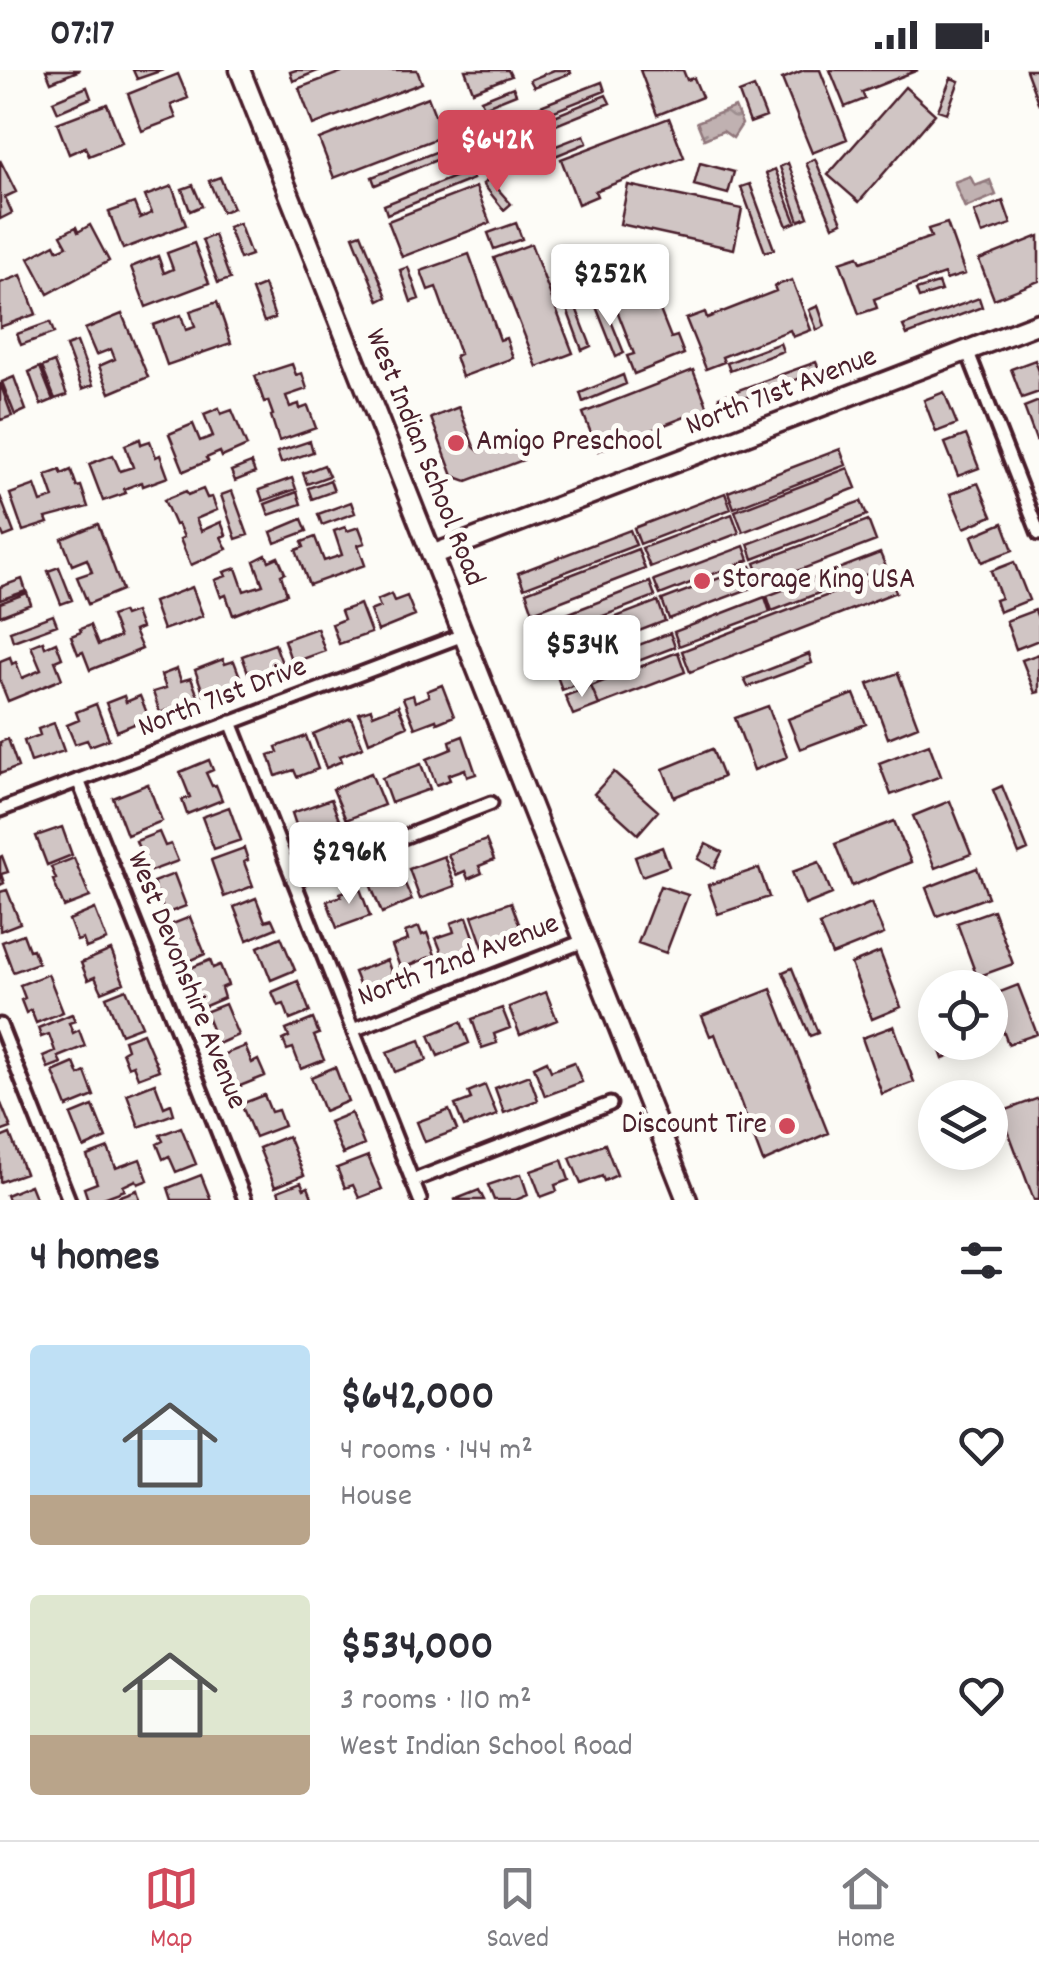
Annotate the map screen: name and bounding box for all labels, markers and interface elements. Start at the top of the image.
text: 07:17 [50,8,114,63]
pin: $642K [427,110,567,195]
text: $642K [460,119,534,165]
pin: $252K [540,244,680,329]
text: $252K [573,253,647,299]
street label: West Indian School Road [352,323,494,593]
street label: North 71st Avenue [680,337,884,449]
place label: Amigo Preschool [476,422,662,465]
marker: Amigo Preschool [445,432,467,454]
place label: Storage King USA [722,560,915,603]
marker: Storage King USA [691,570,713,592]
pin: $534K [512,615,652,700]
text: $534K [545,624,619,670]
street label: North 71st Drive [132,647,314,751]
pin: $296K [279,822,419,907]
text: $296K [311,831,387,877]
street label: West Devonshire Avenue [114,846,256,1116]
street label: North 72nd Avenue [352,904,566,1020]
map controls [918,970,1008,1170]
button: locate [918,970,1008,1060]
button: layers [918,1080,1008,1170]
place label: Discount Tire [621,1105,767,1148]
marker: Discount Tire [776,1115,798,1137]
text: 4 homes [30,1230,160,1290]
icon: filters [954,1233,1009,1288]
text: $642,000 [340,1369,494,1429]
icon: home [110,1385,230,1505]
icon: heart [954,1418,1009,1473]
text: 4 rooms · 144 m² [340,1429,533,1475]
text: House [340,1475,412,1521]
text: $534,000 [340,1619,493,1679]
icon: home [110,1635,230,1755]
icon: heart [954,1668,1009,1723]
text: 3 rooms · 110 m² [340,1679,532,1725]
text: West Indian School Road [340,1725,633,1771]
tab: Map [144,1861,199,1961]
tab: Saved [487,1861,549,1961]
tab: Home [837,1861,895,1961]

